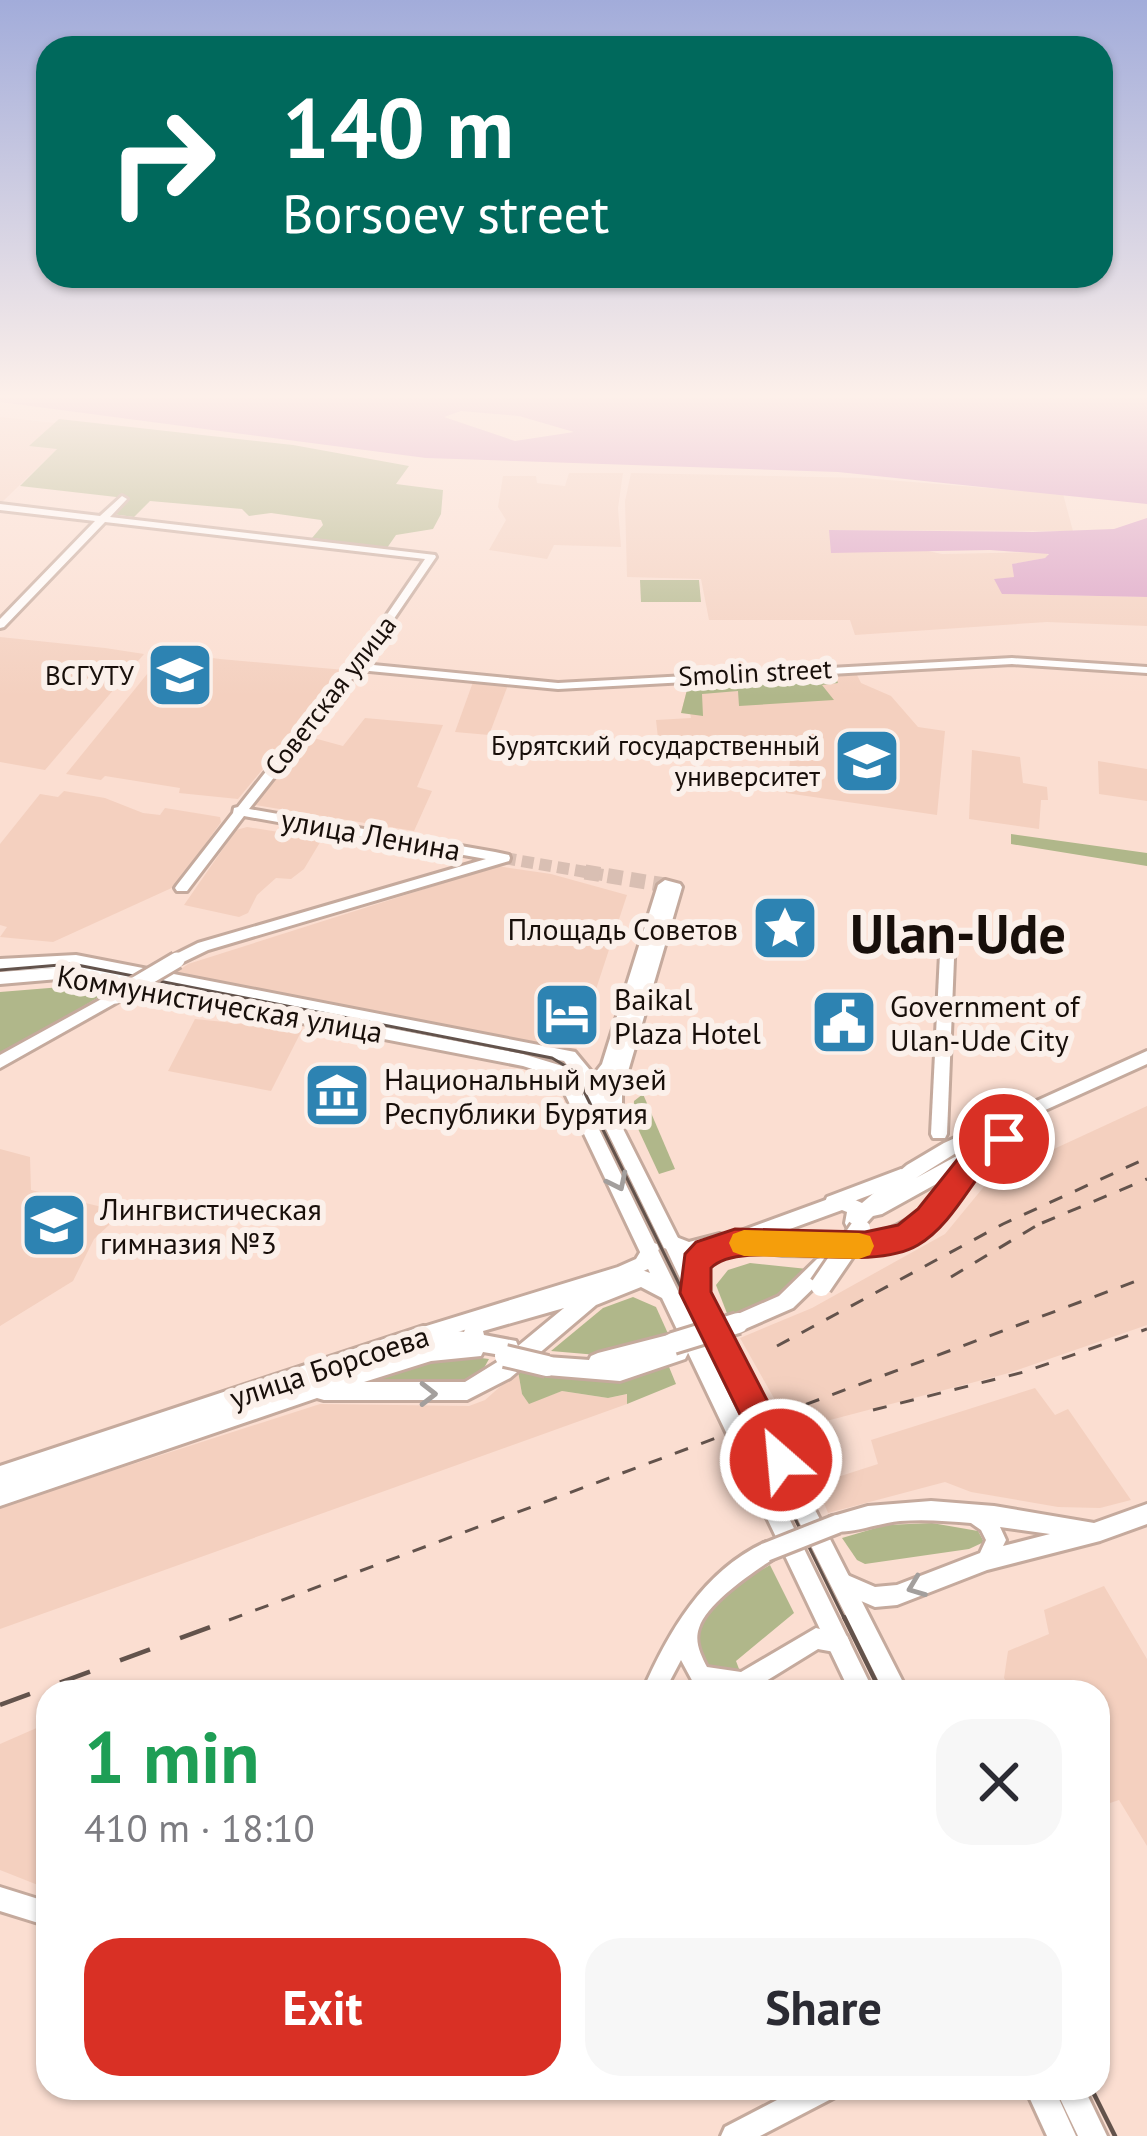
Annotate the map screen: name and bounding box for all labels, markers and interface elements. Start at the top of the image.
text: 140 m [282,72,514,181]
icon: right [84,84,240,240]
text: Borsoev street [282,178,609,248]
street label: Советская улица [257,608,403,782]
school or university icon: ВСГУТУ [145,640,215,710]
street label: Smolin street [677,651,833,693]
place label: ВСГУТУ [45,658,134,692]
school or university icon: Бурятский государственный университет [832,726,902,796]
place label: Бурятский государственный университет [491,728,820,793]
street label: улица Ленина [278,799,464,869]
place icon: Площадь Советов [750,893,820,963]
district label: Ulan-Ude [850,898,1066,968]
place label: Площадь Советов [508,909,738,948]
street label: Коммунистическая улица [54,955,386,1051]
place label: Baikal Plaza Hotel [614,979,761,1052]
hotel icon: Baikal Plaza Hotel [532,980,602,1050]
place label: Government of Ulan-Ude City [890,986,1081,1059]
public building icon: Government of Ulan-Ude City [809,987,879,1057]
place label: Национальный музей Республики Бурятия [384,1059,667,1132]
museum icon: Национальный музей Республики Бурятия [302,1060,372,1130]
pin [953,1088,1055,1190]
icon: arrive [971,1106,1037,1172]
one-way arrow [604,1170,628,1191]
place label: Лингвистическая гимназия №3 [99,1189,322,1262]
school or university icon: Лингвистическая гимназия №3 [19,1190,89,1260]
street label: улица Борсоева [224,1315,434,1417]
one-way arrow [420,1381,438,1407]
position arrow [718,1397,844,1523]
one-way arrow [907,1573,928,1597]
text: 1 min [84,1710,260,1803]
button: close [936,1719,1062,1845]
text: 410 m · 18:10 [84,1802,315,1853]
button: Exit [84,1938,561,2076]
button: Share [585,1938,1062,2076]

